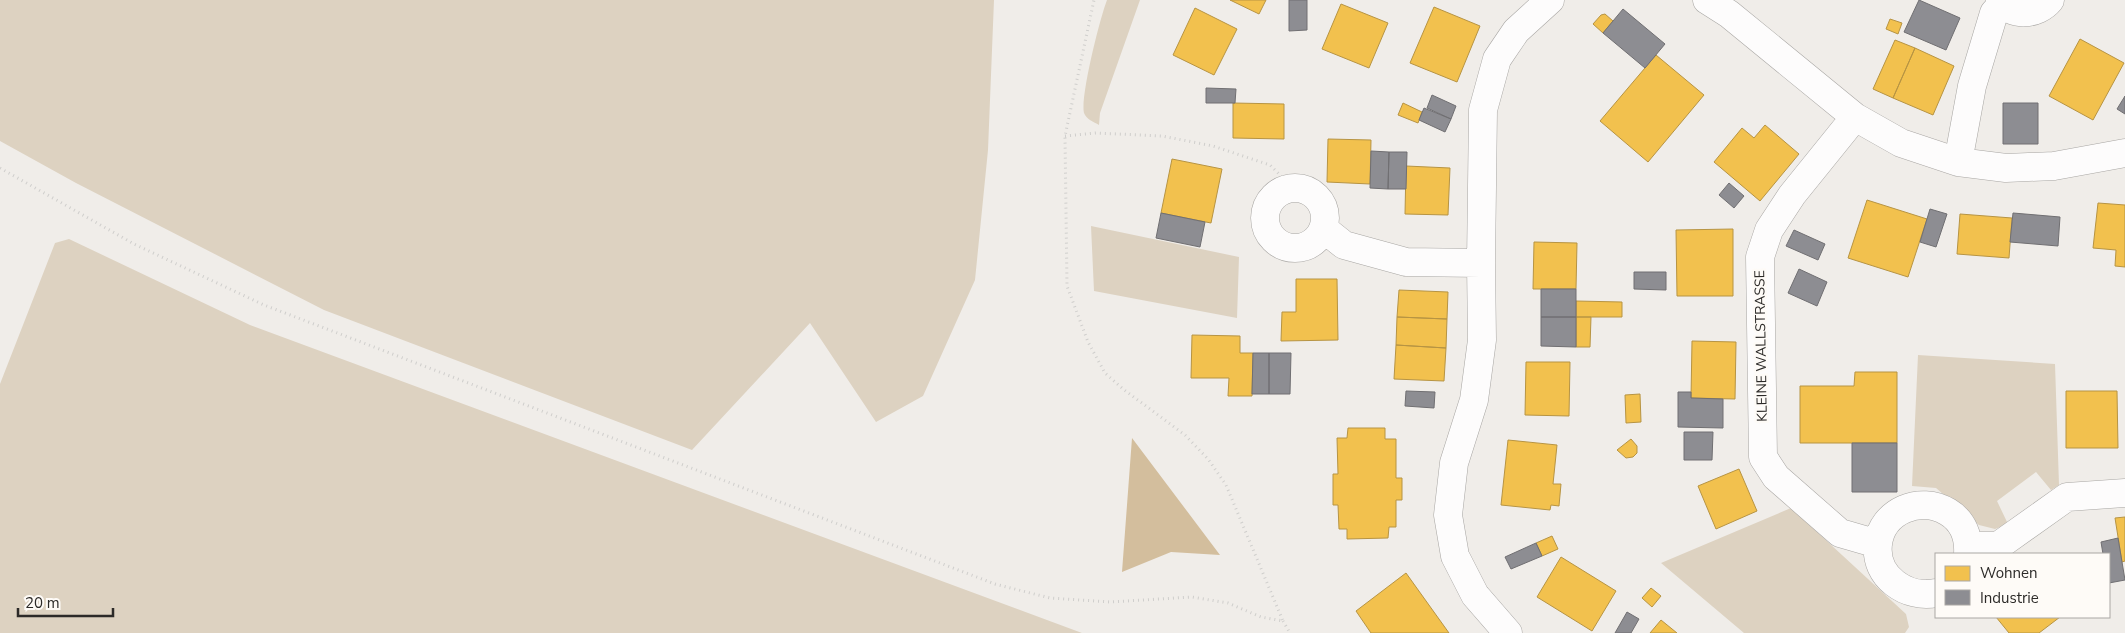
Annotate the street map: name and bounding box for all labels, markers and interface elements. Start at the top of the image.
street label: KLEINE WALLSTRASSE [1750,270,1772,422]
legend [1935,553,2110,618]
text: Wohnen [1980,563,2038,583]
scale bar [18,586,112,618]
text: Industrie [1980,588,2039,608]
text: 20 m [25,593,60,613]

